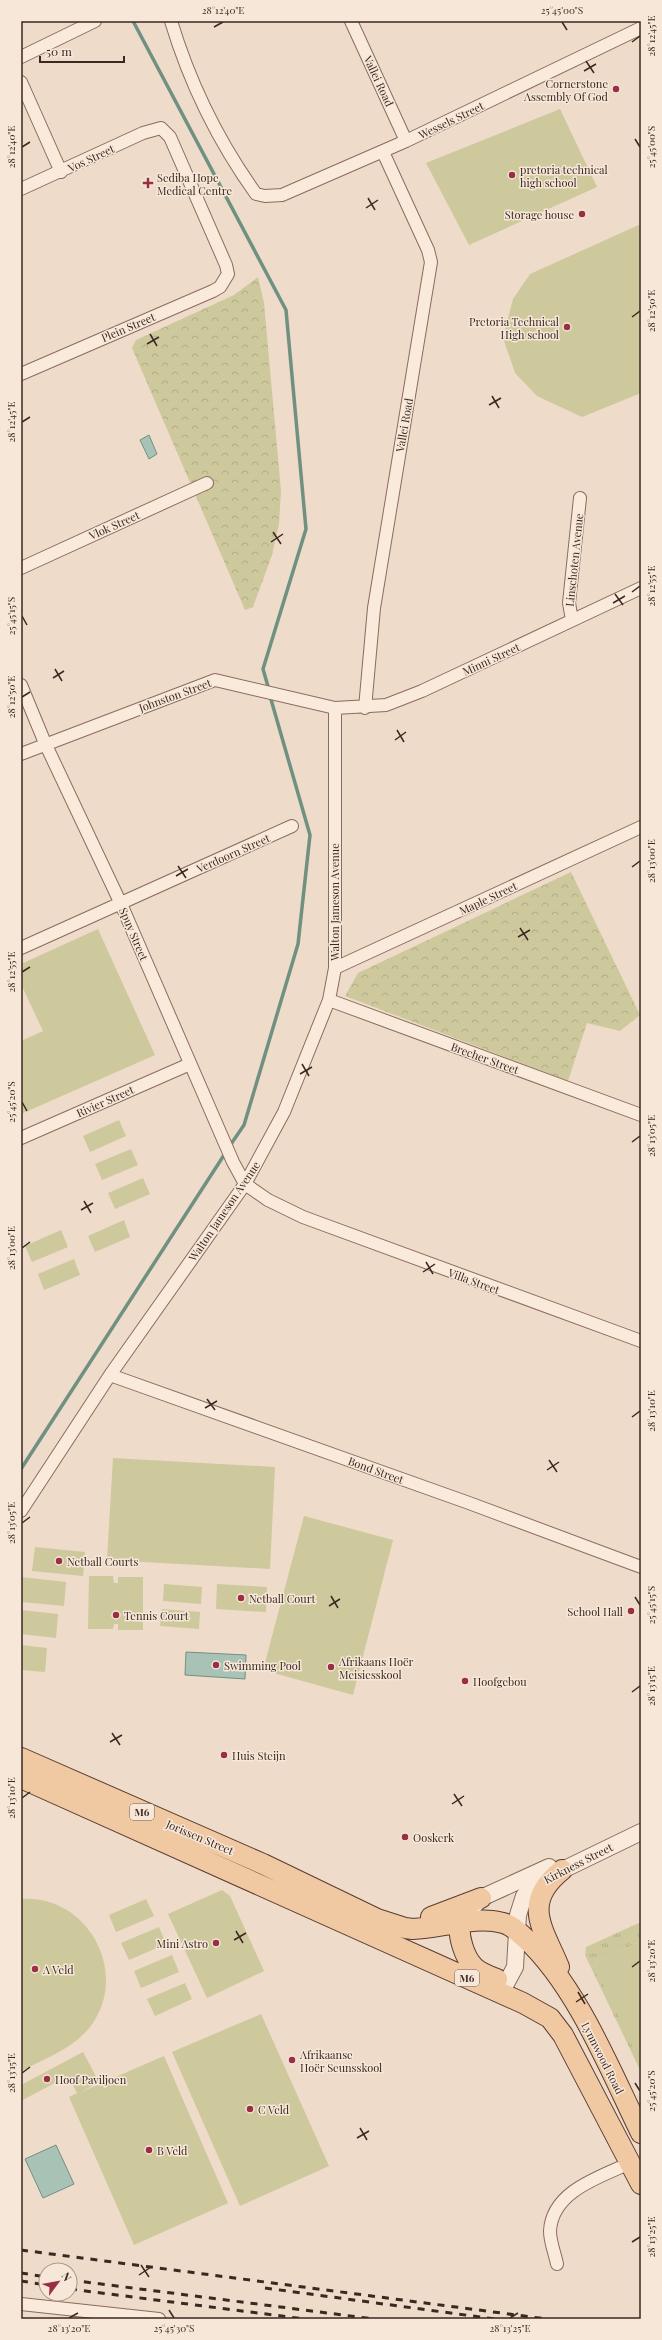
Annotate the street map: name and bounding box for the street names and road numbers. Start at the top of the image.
street label: Vallei Road [360,52,398,109]
street label: Wessels Street [415,98,486,143]
street label: Vos Street [64,141,117,176]
street label: Plein Street [99,309,157,345]
street label: Vallei Road [392,396,416,454]
street label: Vlok Street [85,507,142,543]
street label: Linschoten Avenue [562,512,586,607]
street label: Minni Street [460,639,522,679]
street label: Johnston Street [136,675,213,715]
street label: Verdoorn Street [193,830,272,876]
street label: Walton Jameson Avenue [327,843,342,962]
street label: Maple Street [457,878,519,918]
street label: Spuy Street [116,905,152,963]
street label: Brecher Street [449,1039,521,1077]
street label: Rivier Street [74,1082,136,1120]
street label: Walton Jameson Avenue [184,1158,263,1265]
street label: Villa Street [445,1264,502,1297]
street label: Bond Street [346,1453,406,1487]
road number: M6 [130,1804,154,1820]
street label: Jorissen Street [163,1816,236,1858]
street label: Kirkness Street [541,1839,615,1887]
road number: M6 [455,1970,479,1986]
street label: Lynnwood Road [578,2019,628,2097]

